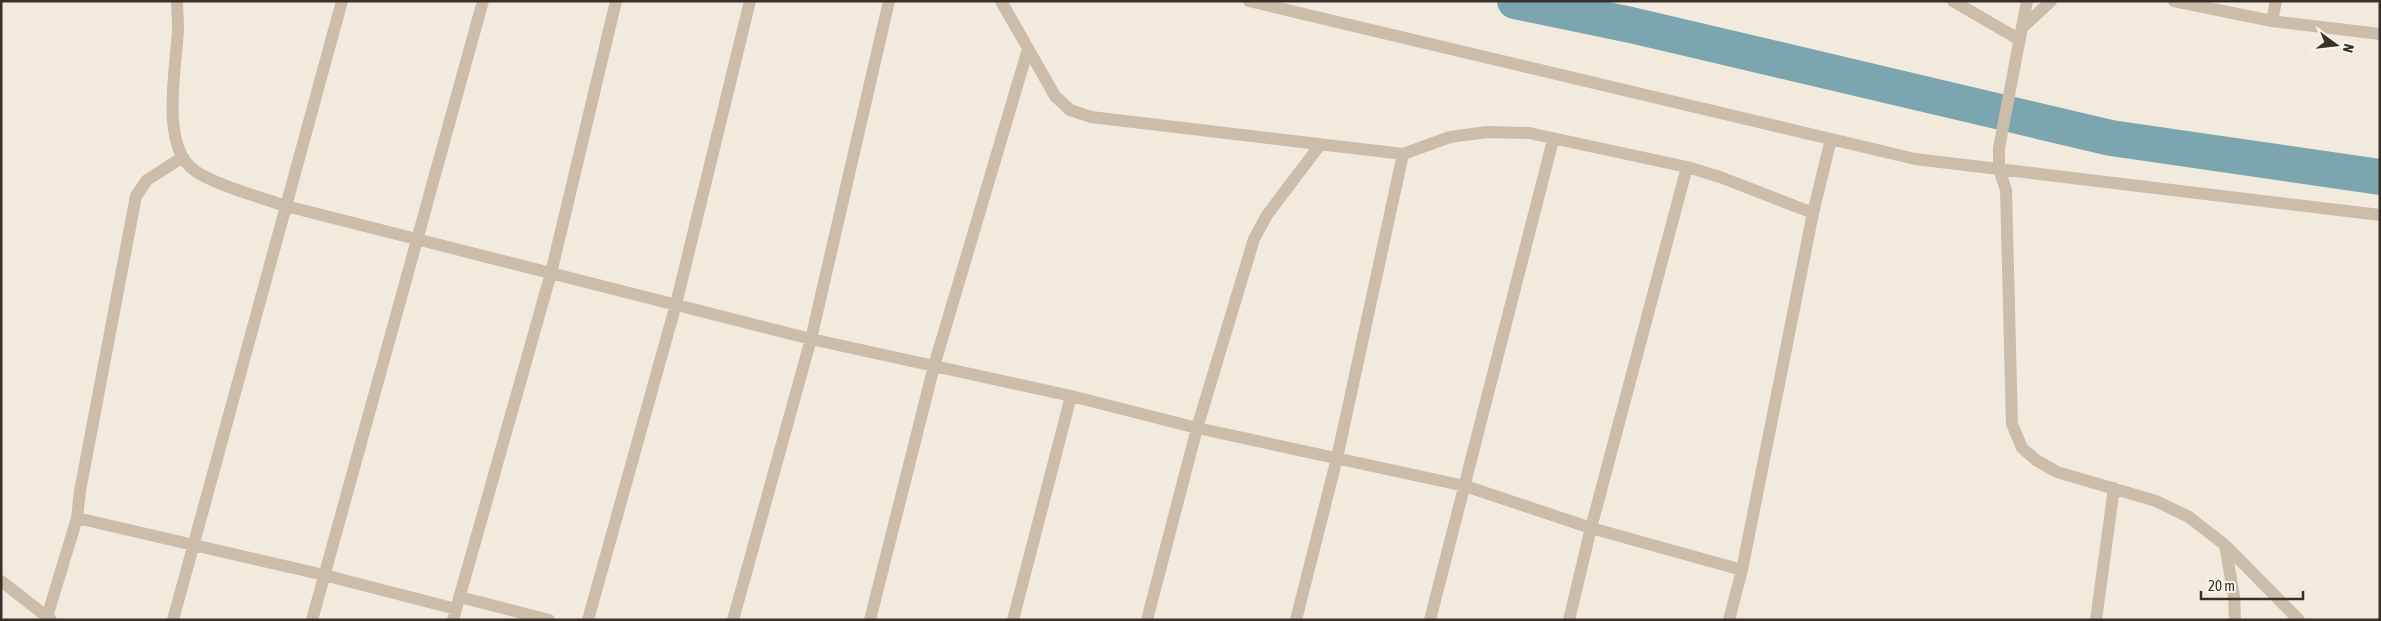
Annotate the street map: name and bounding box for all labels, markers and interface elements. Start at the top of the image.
north arrow [2311,20,2361,70]
text: N [2340,42,2357,54]
scale bar [2201,568,2304,600]
text: 20 m [2208,577,2235,594]

